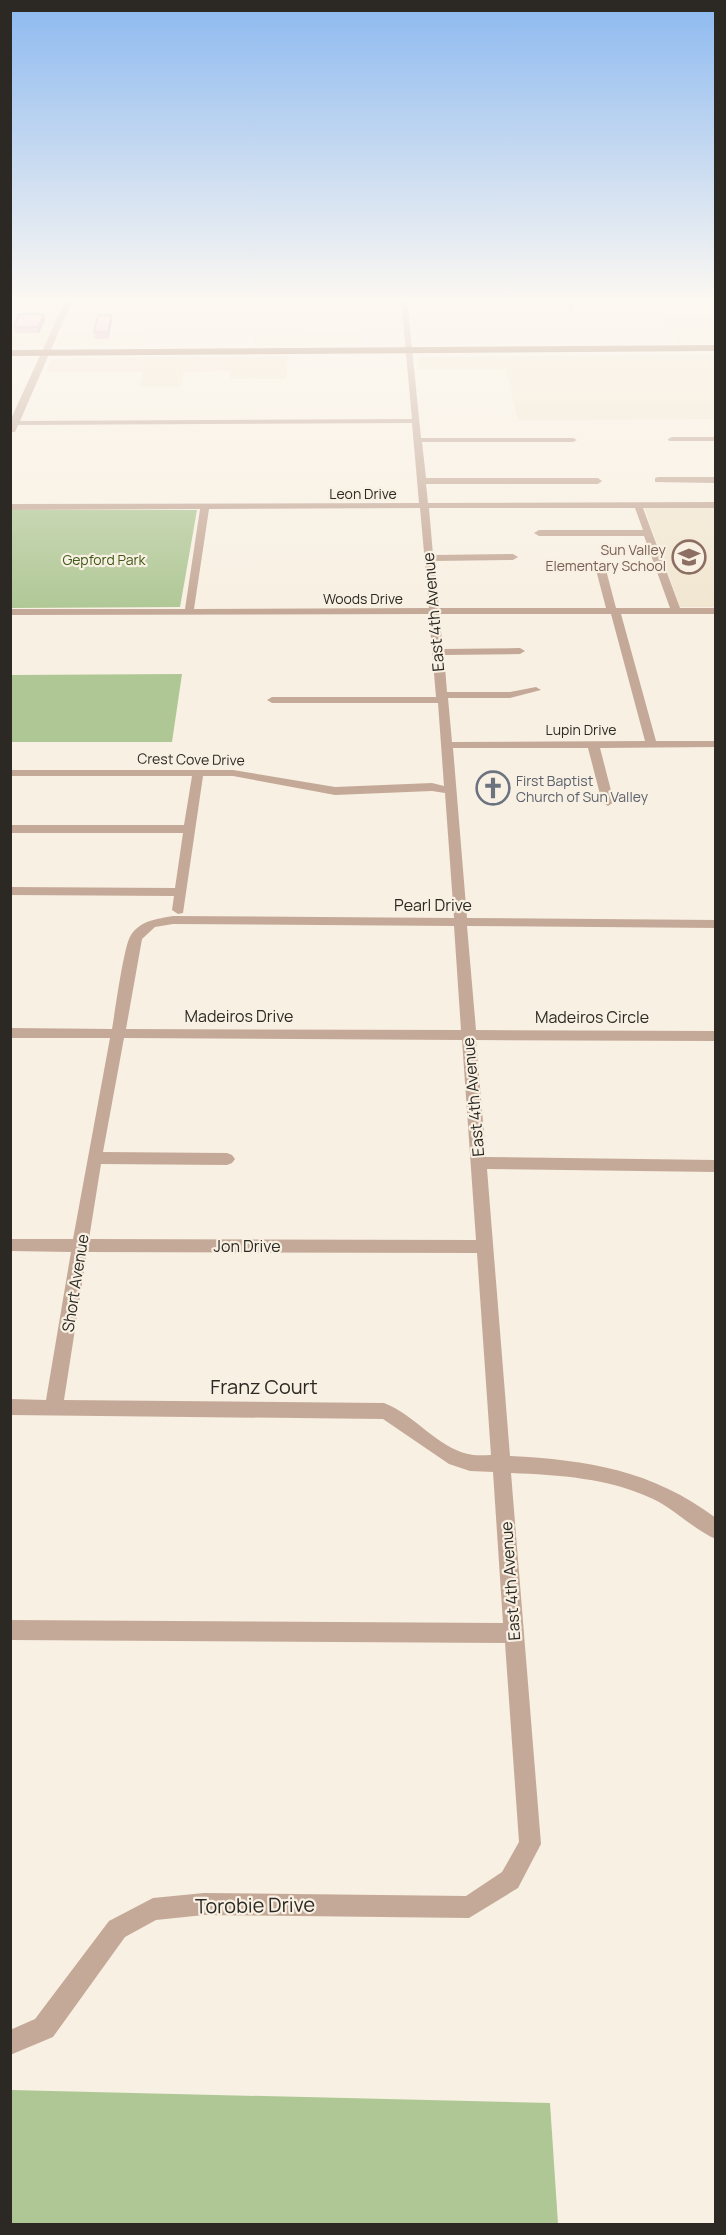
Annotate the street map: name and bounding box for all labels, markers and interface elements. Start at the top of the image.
street label: Leon Drive [329,484,397,503]
school or university icon: Sun Valley Elementary School [671,539,707,575]
place label: Sun Valley Elementary School [546,540,667,575]
park label: Gepford Park [63,550,147,569]
street label: East 4th Avenue [417,552,449,672]
street label: Woods Drive [323,589,403,608]
street label: Lupin Drive [546,720,616,739]
street label: Crest Cove Drive [137,749,245,769]
church icon: First Baptist Church of Sun Valley [475,770,511,806]
place label: First Baptist Church of Sun Valley [516,771,649,806]
street label: Pearl Drive [394,894,472,916]
street label: Madeiros Drive [185,1005,293,1027]
street label: Madeiros Circle [535,1006,649,1028]
street label: East 4th Avenue [457,1037,489,1157]
street label: Short Avenue [56,1232,94,1334]
street label: Jon Drive [214,1235,281,1257]
street label: Franz Court [210,1373,318,1400]
street label: East 4th Avenue [495,1521,525,1641]
street label: Torobie Drive [195,1890,315,1920]

